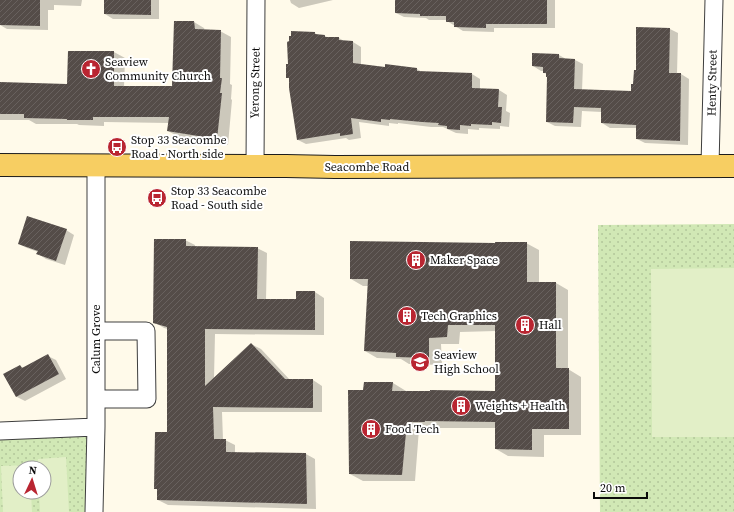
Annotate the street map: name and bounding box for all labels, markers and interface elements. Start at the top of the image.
street label: Yerong Street [246,47,264,119]
street label: Henty Street [703,50,721,116]
place label: Seaview Community Church [105,54,211,84]
church icon: Seaview Community Church [80,58,102,80]
place label: Stop 33 Seacombe Road - North side [131,132,227,162]
bus stop icon: Stop 33 Seacombe Road - North side [106,136,128,158]
street label: Seacombe Road [325,159,409,175]
place label: Stop 33 Seacombe Road - South side [171,183,267,213]
bus stop icon: Stop 33 Seacombe Road - South side [146,187,168,209]
building icon: Maker Space [405,249,427,271]
place label: Maker Space [430,252,498,268]
street label: Calum Grove [88,304,104,374]
building icon: Tech Graphics [396,305,418,327]
place label: Tech Graphics [421,308,497,324]
building icon: Hall [514,314,536,336]
place label: Hall [539,317,562,333]
place label: Seaview High School [434,347,499,377]
school or university icon: Seaview High School [409,351,431,373]
building icon: Weights + Health [450,395,472,417]
place label: Weights + Health [475,398,566,414]
building icon: Food Tech [360,418,382,440]
place label: Food Tech [385,421,439,437]
north arrow [12,460,52,500]
text: N [28,463,37,478]
scale bar [594,474,647,500]
text: 20 m [600,480,626,496]

